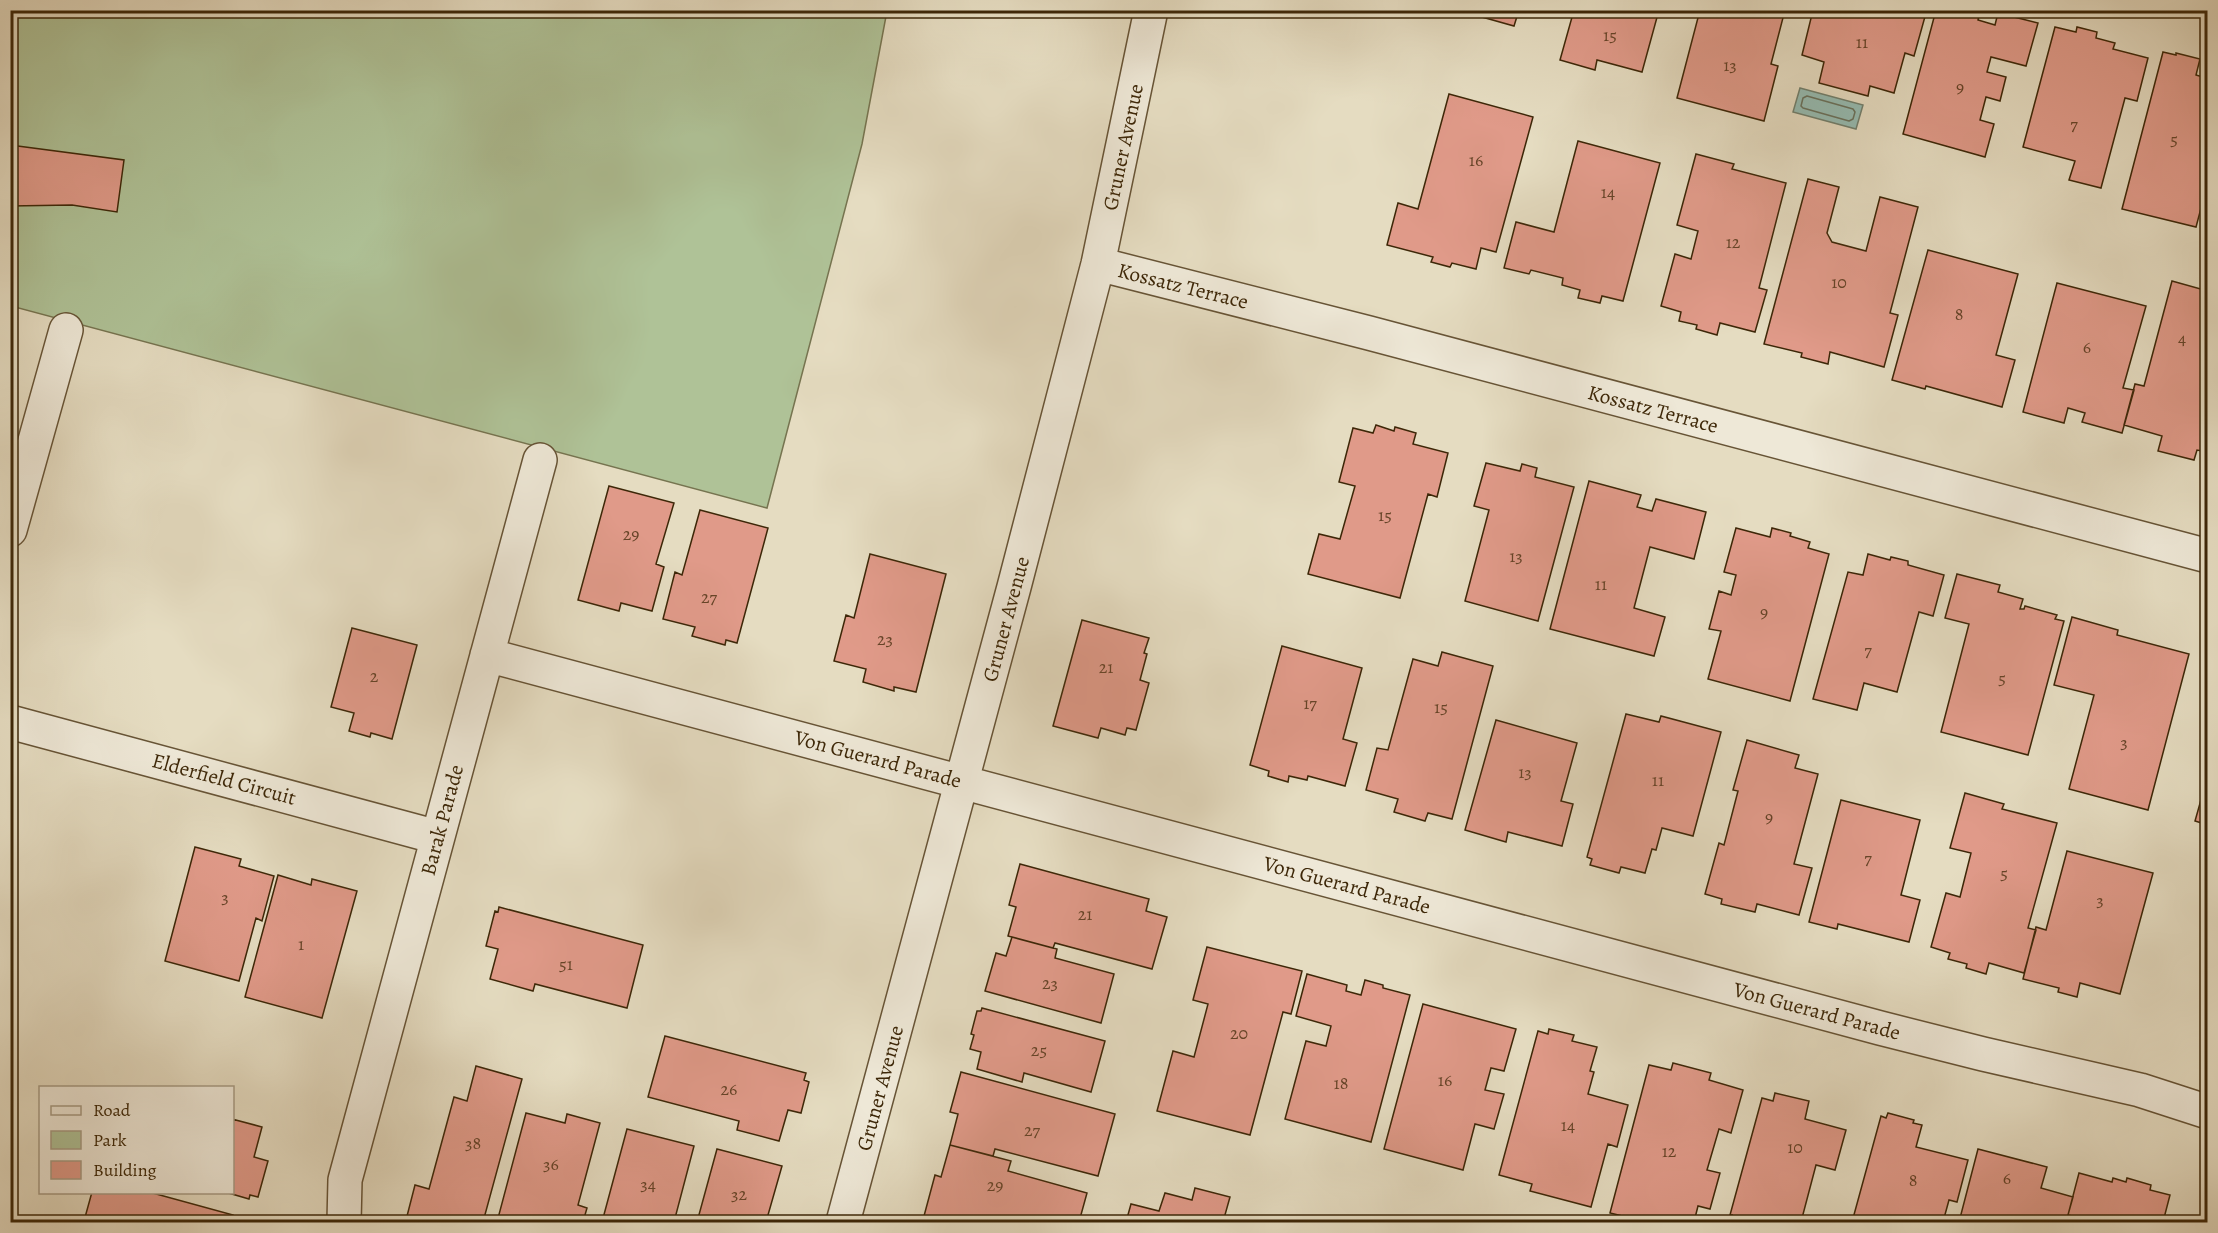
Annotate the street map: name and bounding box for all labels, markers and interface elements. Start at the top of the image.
house number: 15 [1603,23,1617,47]
house number: 11 [1856,30,1868,54]
house number: 13 [1723,53,1737,77]
house number: 9 [1956,75,1964,99]
street label: Gruner Avenue [1096,81,1150,213]
house number: 7 [2070,112,2078,136]
house number: 5 [2170,127,2178,151]
house number: 16 [1469,148,1483,172]
house number: 14 [1601,180,1615,204]
house number: 12 [1726,230,1741,254]
street label: Kossatz Terrace [1115,256,1251,316]
house number: 10 [1831,270,1847,294]
house number: 8 [1955,302,1963,326]
house number: 4 [2178,326,2186,350]
house number: 6 [2083,335,2091,359]
street label: Kossatz Terrace [1585,378,1721,440]
house number: 15 [1378,503,1392,527]
house number: 29 [623,522,639,546]
house number: 13 [1509,544,1523,568]
street label: Gruner Avenue [976,553,1036,685]
house number: 11 [1595,572,1607,596]
house number: 27 [701,585,717,609]
house number: 9 [1760,600,1768,624]
house number: 23 [877,627,893,651]
house number: 7 [1864,638,1872,662]
house number: 21 [1099,655,1113,679]
house number: 2 [370,664,379,688]
house number: 5 [1998,666,2006,690]
house number: 17 [1303,691,1317,715]
house number: 15 [1434,695,1448,719]
street label: Von Guerard Parade [790,723,965,795]
house number: 3 [2120,730,2128,754]
street label: Elderfield Circuit [149,746,299,812]
house number: 13 [1518,760,1532,784]
street label: Barak Parade [414,761,470,879]
house number: 11 [1652,768,1664,792]
house number: 9 [1765,805,1773,829]
house number: 7 [1864,846,1872,870]
street label: Von Guerard Parade [1259,849,1434,921]
house number: 5 [2000,861,2008,885]
house number: 3 [221,885,229,909]
house number: 3 [2096,888,2104,912]
house number: 21 [1078,902,1092,926]
house number: 1 [298,932,304,956]
house number: 51 [559,952,573,976]
house number: 23 [1042,971,1058,995]
street label: Von Guerard Parade [1729,975,1904,1047]
house number: 20 [1230,1021,1248,1045]
street label: Gruner Avenue [850,1022,910,1154]
house number: 25 [1031,1038,1047,1062]
house number: 16 [1438,1068,1452,1092]
house number: 18 [1334,1071,1348,1095]
house number: 26 [721,1077,737,1101]
legend [39,1086,234,1194]
text: Road [93,1098,131,1122]
house number: 14 [1561,1113,1575,1137]
house number: 27 [1024,1118,1040,1142]
text: Park [93,1128,127,1152]
house number: 38 [465,1131,481,1155]
house number: 10 [1787,1135,1803,1159]
house number: 12 [1662,1139,1677,1163]
house number: 36 [543,1152,559,1176]
text: Building [93,1158,157,1182]
house number: 6 [2003,1166,2011,1190]
house number: 8 [1909,1168,1917,1192]
house number: 34 [640,1172,656,1196]
house number: 29 [987,1173,1003,1197]
house number: 32 [731,1182,747,1206]

